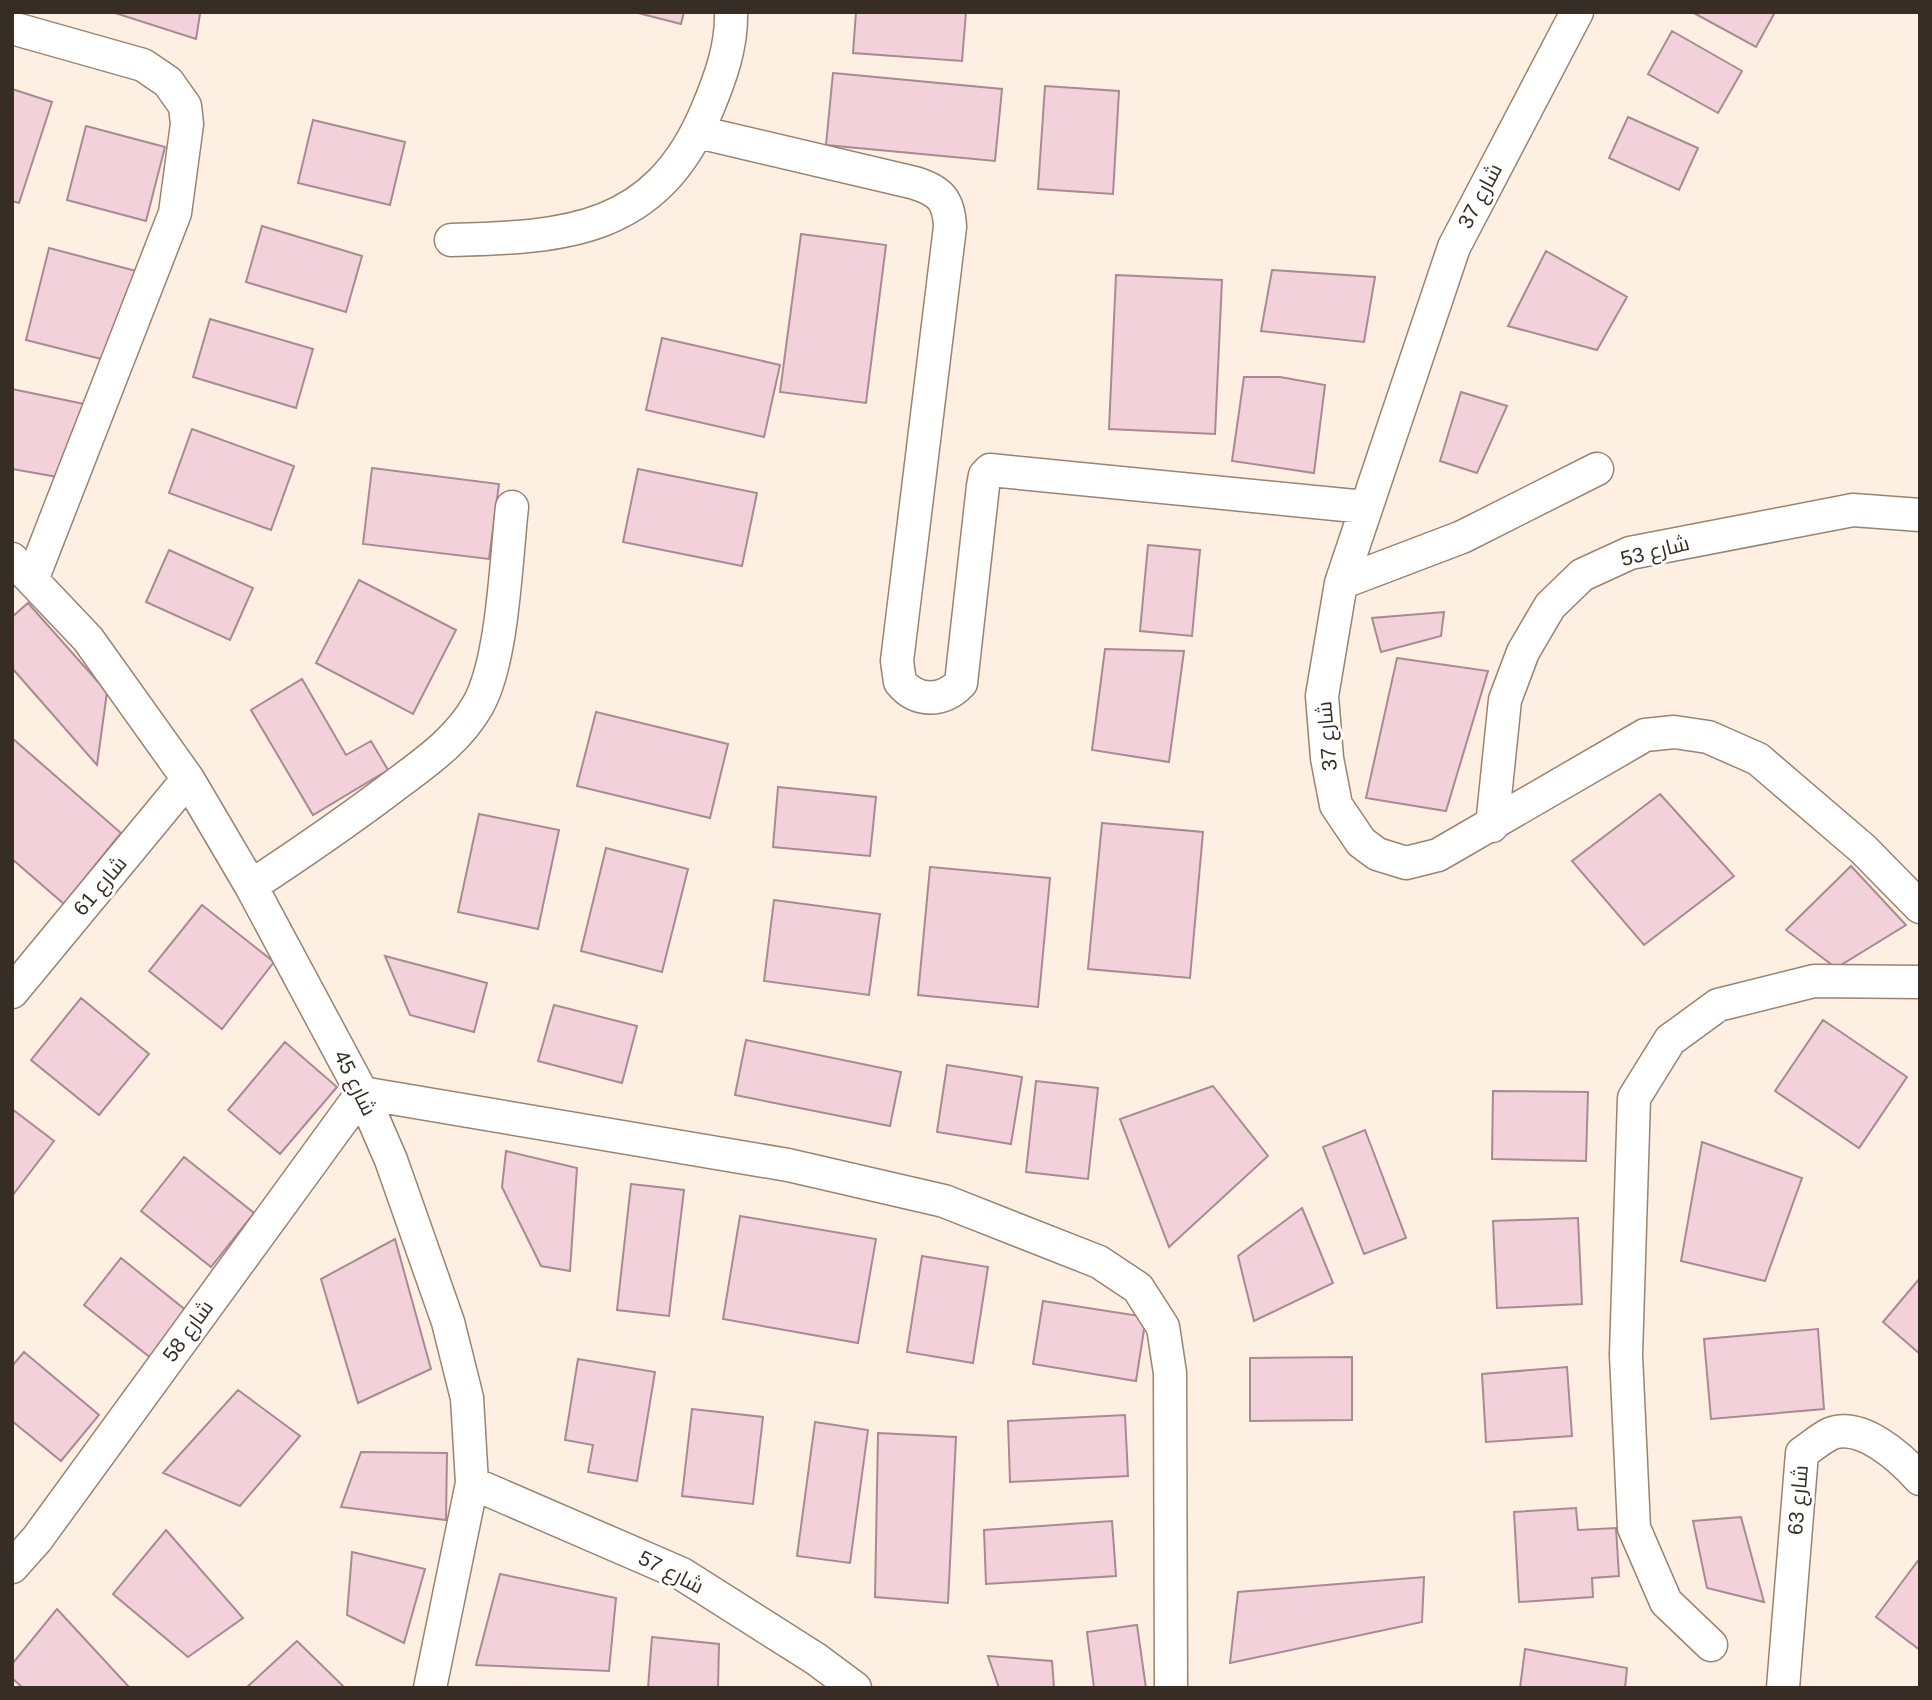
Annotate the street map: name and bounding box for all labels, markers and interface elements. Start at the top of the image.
street label: شارع 37 [1453,160,1509,233]
street label: شارع 53 [1618,531,1692,573]
street label: شارع 37 [1312,700,1344,772]
street label: شارع 61 [68,852,133,922]
street label: شارع 45 [327,1046,381,1121]
street label: شارع 58 [158,1296,220,1367]
street label: شارع 63 [1783,1464,1815,1536]
street label: شارع 57 [634,1545,708,1600]

